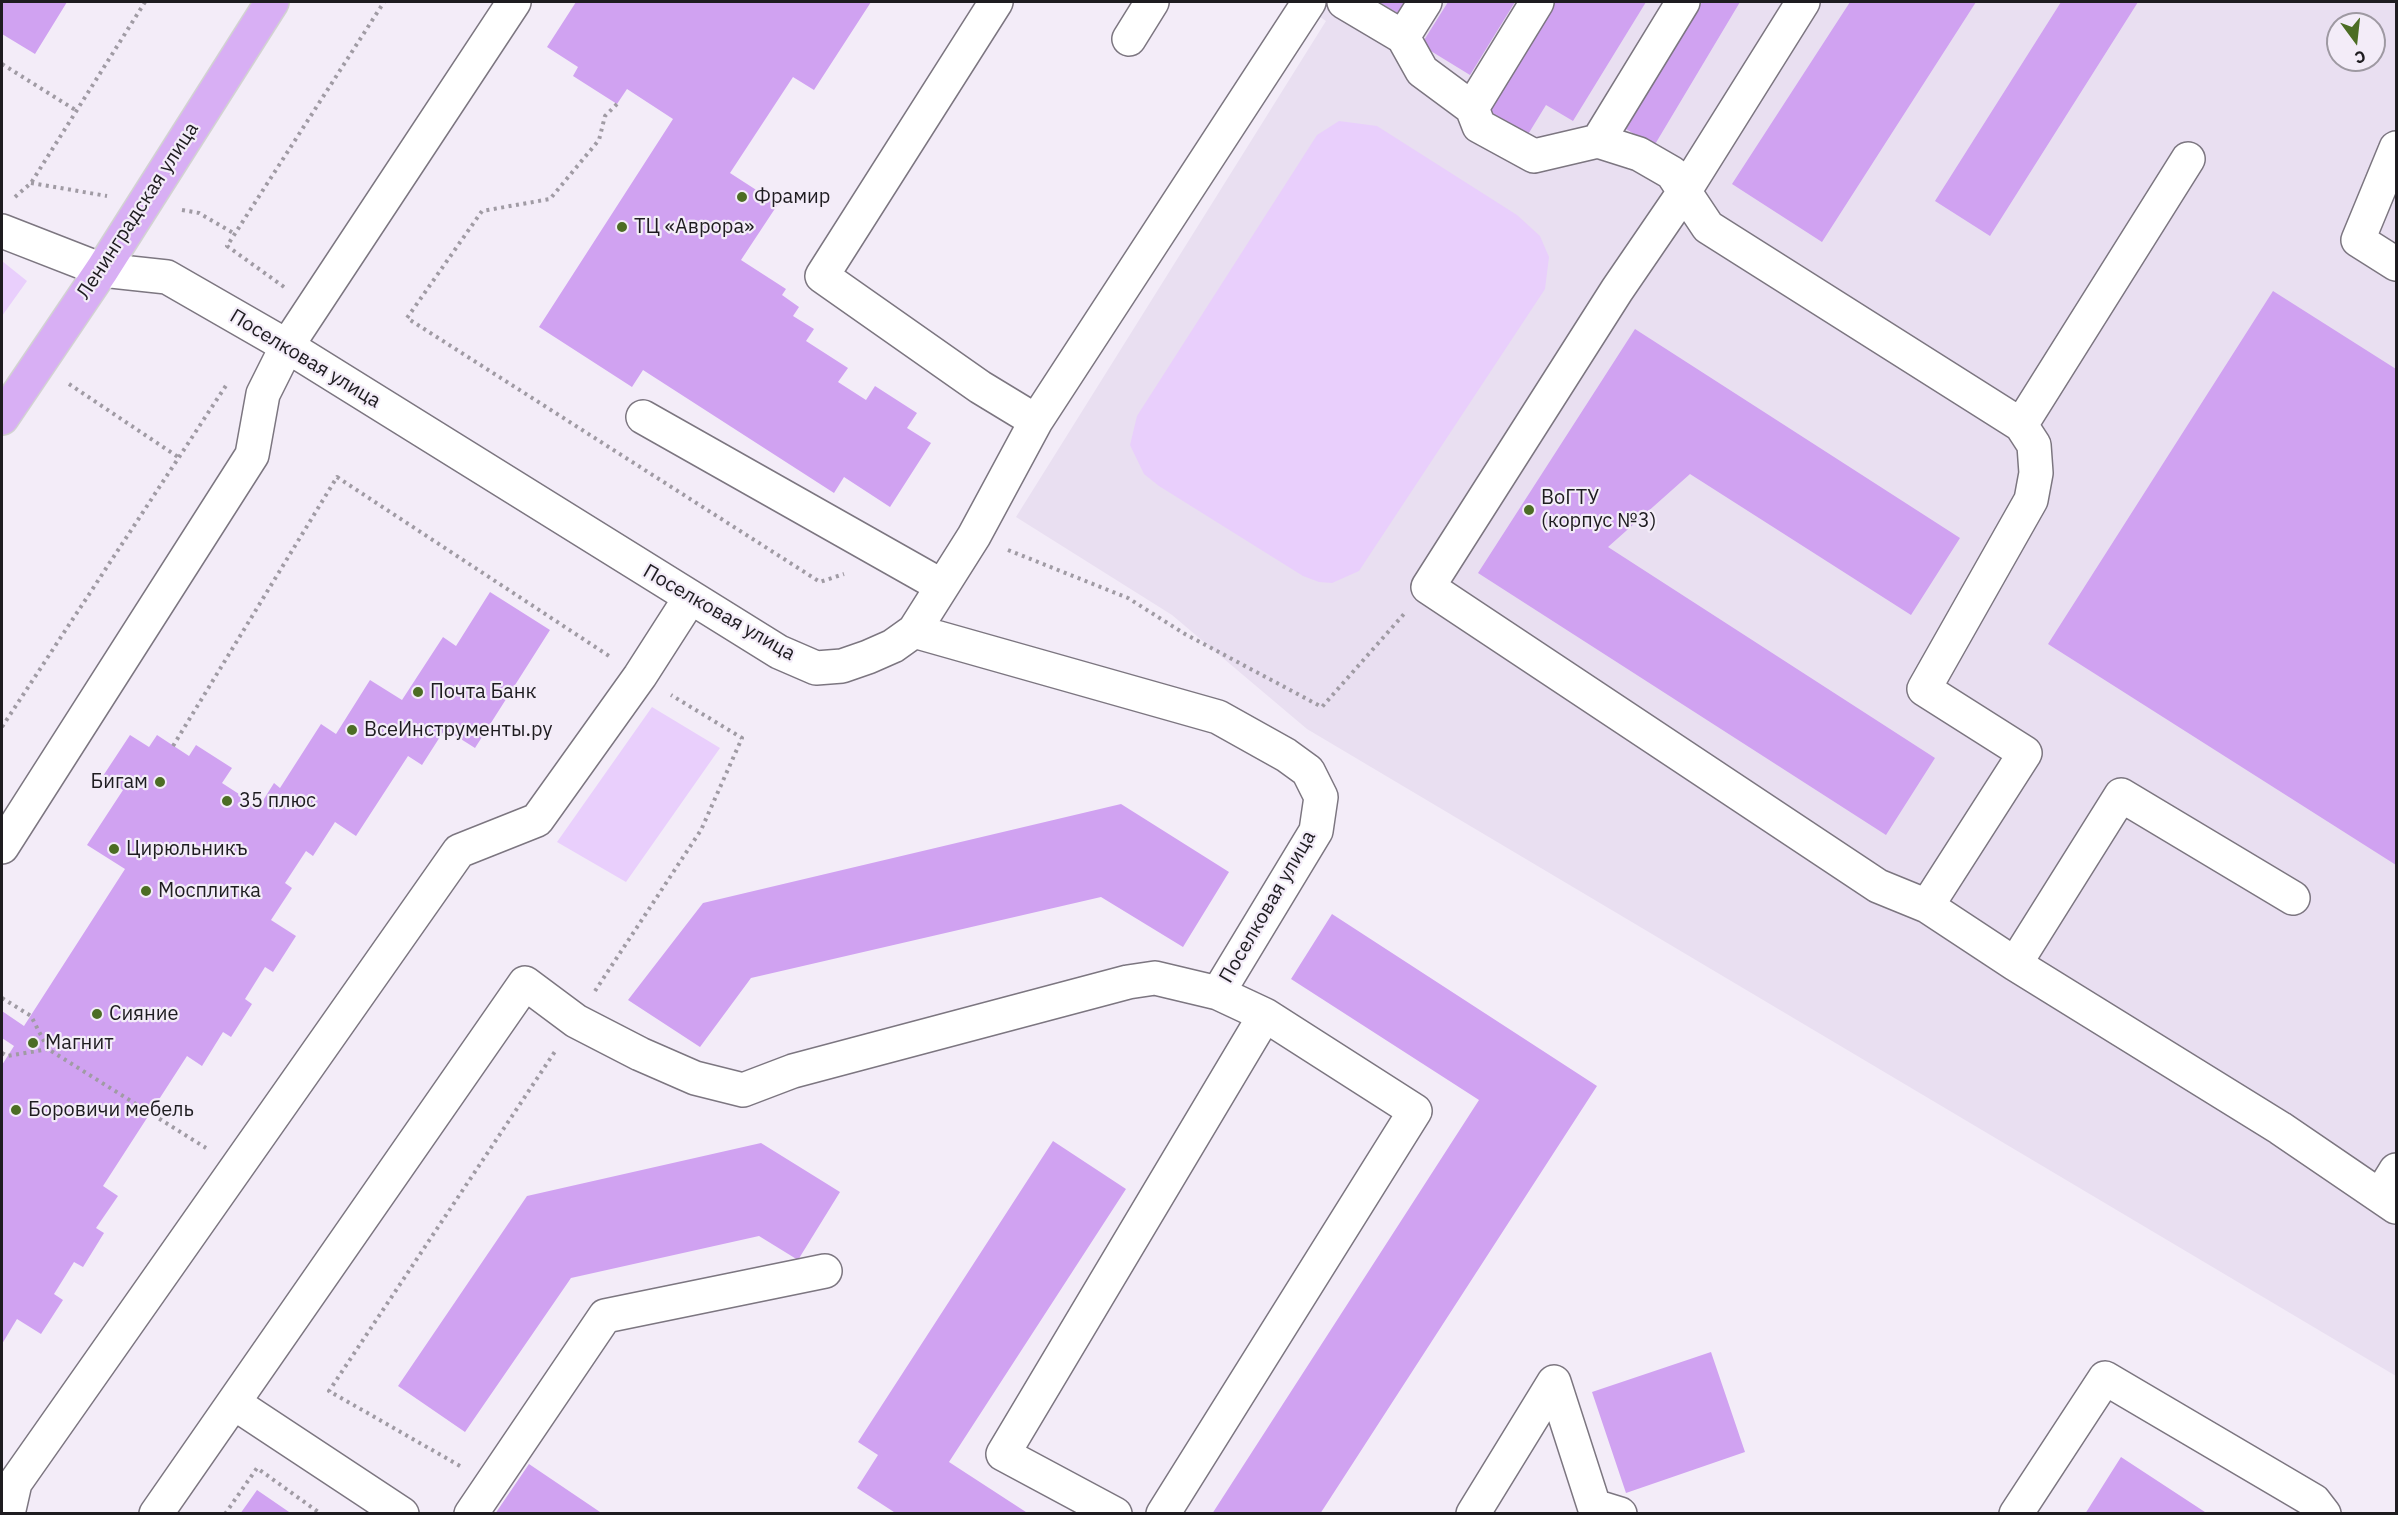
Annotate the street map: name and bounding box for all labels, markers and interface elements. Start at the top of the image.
north arrow [2326,12,2386,72]
text: С [2353,46,2368,68]
street label: Ленинградская улица [72,118,204,304]
place label: Фрамир [754,185,830,209]
marker: Фрамир [735,190,749,204]
place label: ТЦ «Аврора» [634,215,754,239]
marker: ТЦ «Аврора» [615,220,629,234]
street label: Поселковая улица [225,304,385,414]
place label: ВоГТУ (корпус №3) [1541,486,1656,533]
marker: ВоГТУ (корпус №3) [1522,503,1536,517]
street label: Поселковая улица [639,560,799,666]
place label: Почта Банк [430,680,537,704]
marker: Почта Банк [411,685,425,699]
place label: ВсеИнструменты.ру [364,718,552,742]
marker: ВсеИнструменты.ру [345,723,359,737]
place label: Бигам [91,770,148,794]
marker: Бигам [153,775,167,789]
place label: 35 плюс [239,789,316,813]
marker: 35 плюс [220,794,234,808]
street label: Поселковая улица [1215,827,1321,987]
place label: Цирюльникъ [126,837,248,861]
marker: Цирюльникъ [107,842,121,856]
place label: Мосплитка [158,879,261,903]
marker: Мосплитка [139,884,153,898]
place label: Сияние [109,1002,178,1026]
marker: Сияние [90,1007,104,1021]
place label: Магнит [45,1031,114,1055]
marker: Магнит [26,1036,40,1050]
place label: Боровичи мебель [28,1098,194,1122]
marker: Боровичи мебель [9,1103,23,1117]

